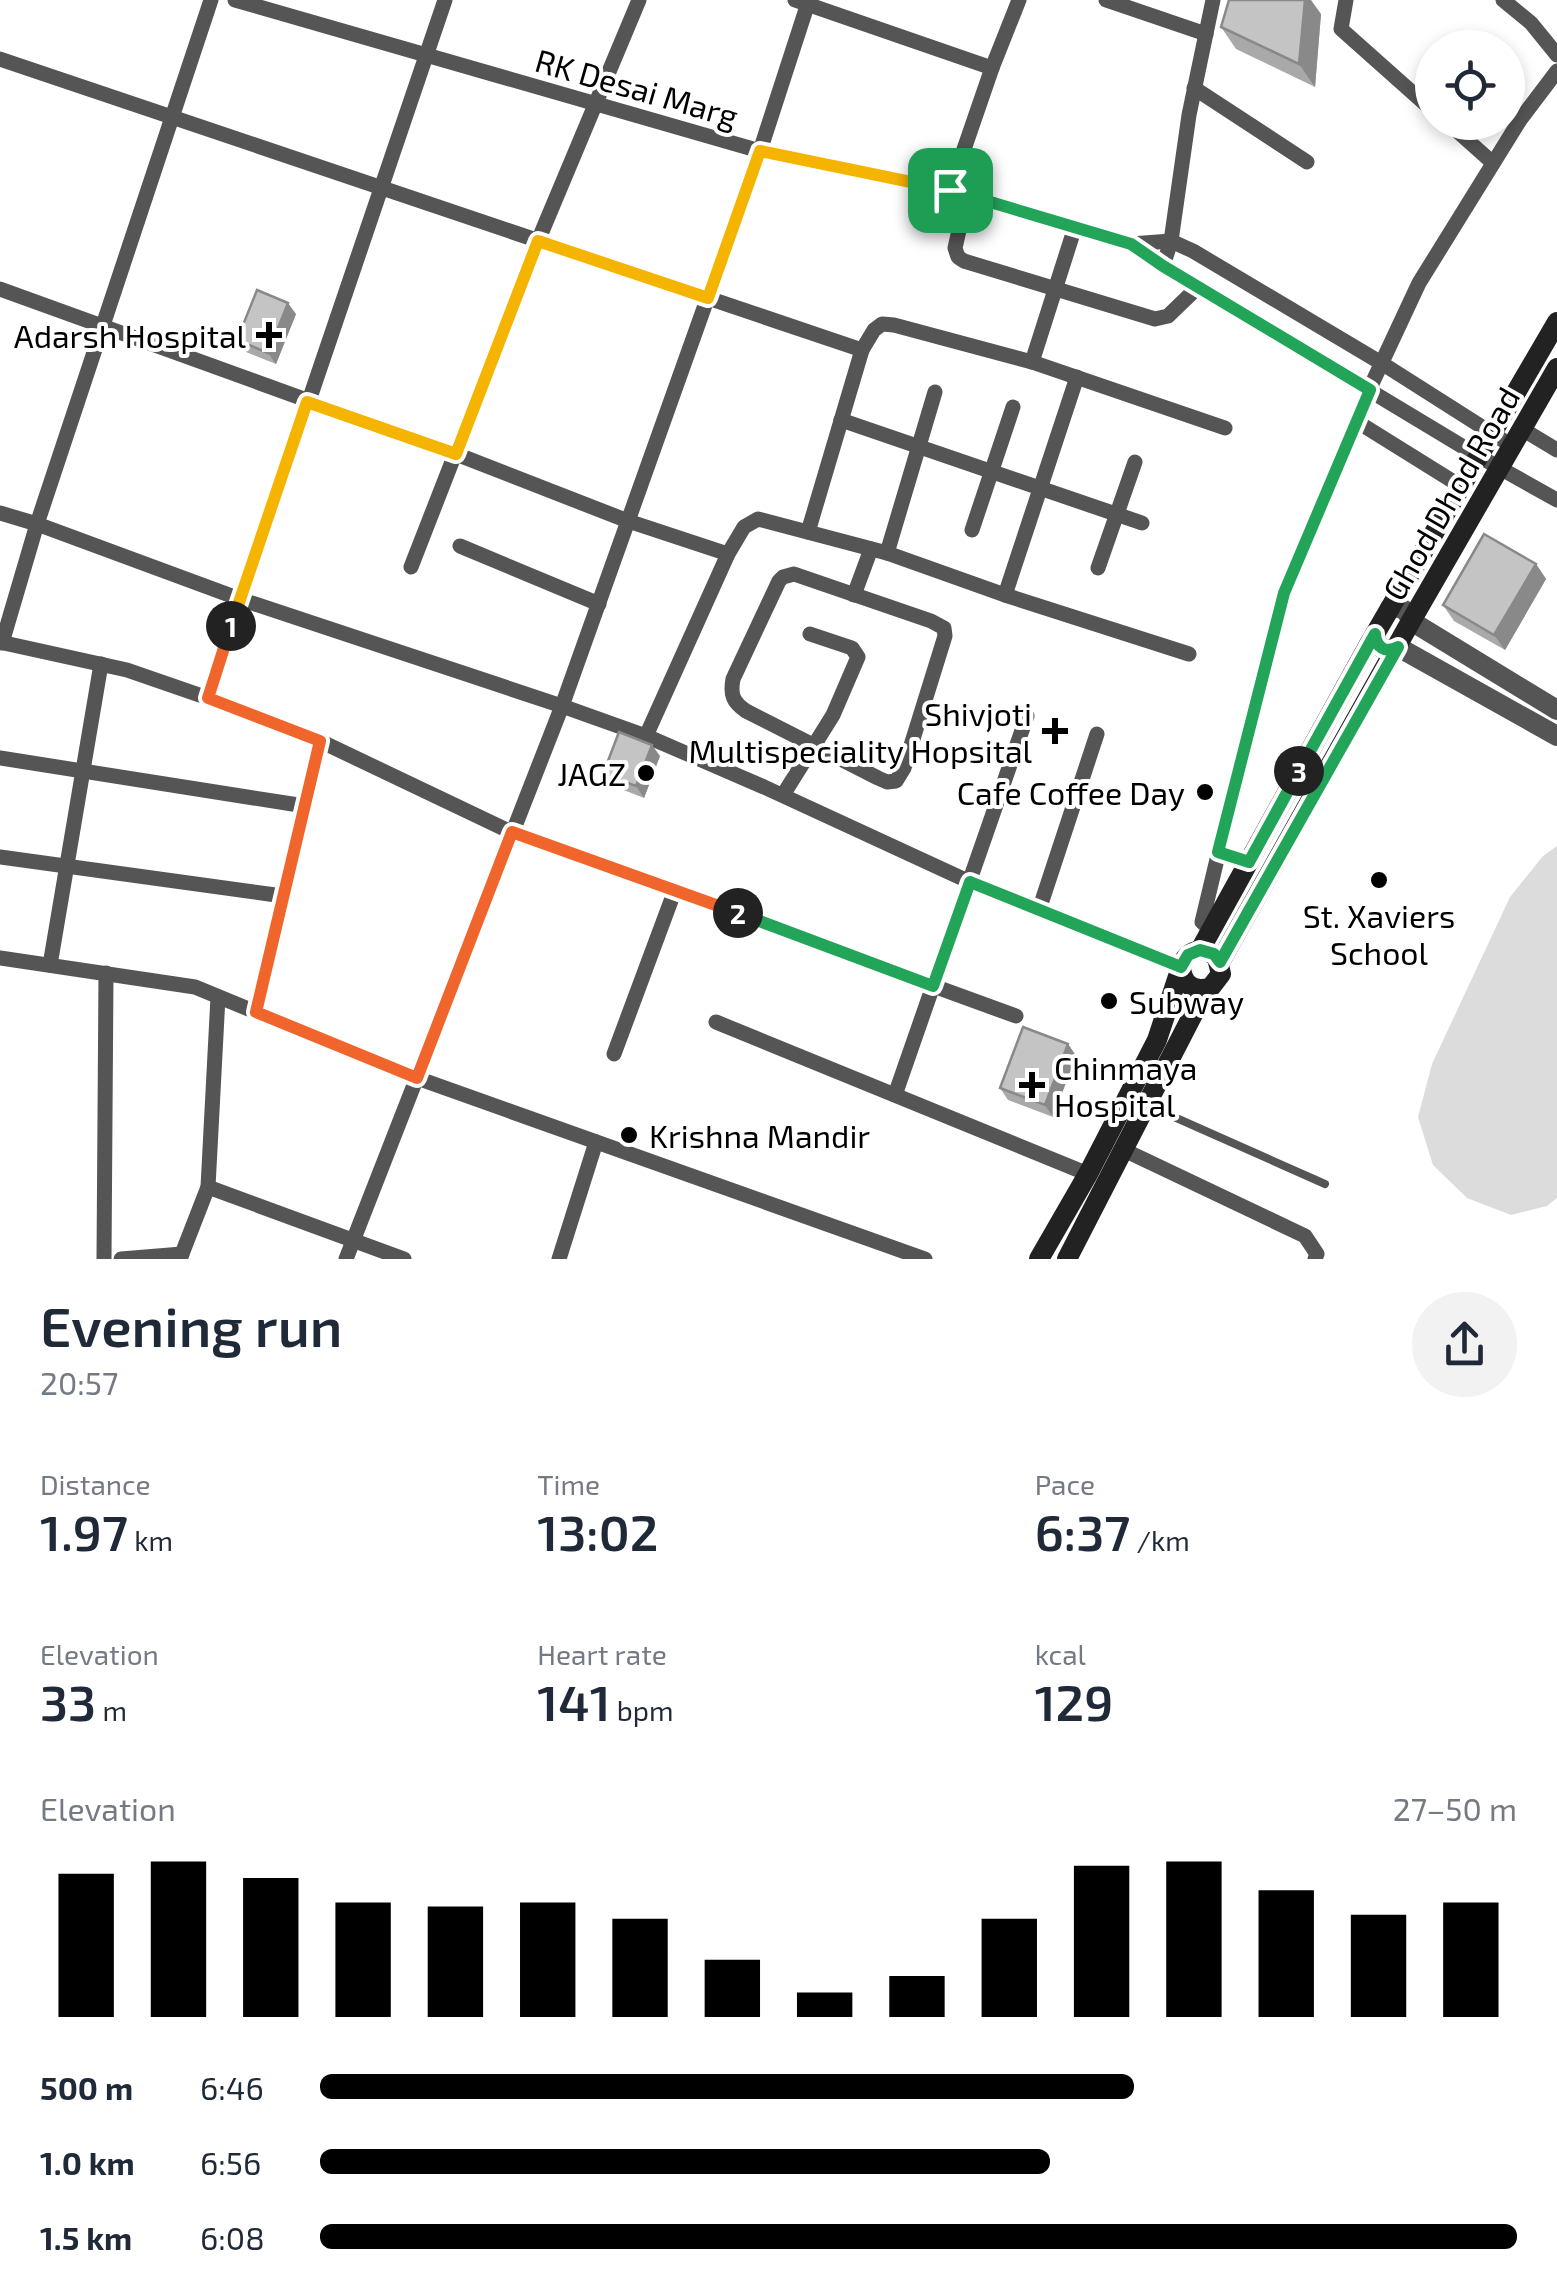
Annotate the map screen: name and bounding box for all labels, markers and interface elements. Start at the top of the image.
map controls [1415,30,1525,140]
button: locate [1415,30,1525,140]
street label: RK Desai Marg [531,40,743,134]
pin [908,148,993,233]
icon: arrive [923,163,978,218]
place label: Adarsh Hospital [14,316,246,354]
marker: Adarsh Hospital [256,322,282,348]
street label: Ghod Dhod Road [1374,380,1526,606]
pin: 1 [206,601,256,651]
text: 1 [225,609,237,643]
place label: Shivjoti Multispeciality Hopsital [689,694,1032,769]
marker: Shivjoti Multispeciality Hopsital [1042,718,1068,744]
pin: 3 [1274,746,1324,796]
place label: JAGZ [557,754,626,792]
text: 3 [1291,754,1307,788]
marker: JAGZ [635,762,657,784]
place label: Cafe Coffee Day [957,773,1185,811]
marker: Cafe Coffee Day [1194,781,1216,803]
marker: St. Xaviers School [1368,869,1390,891]
pin: 2 [713,888,763,938]
text: 2 [730,896,746,930]
place label: St. Xaviers School [1303,896,1455,971]
place label: Subway [1129,982,1244,1020]
marker: Subway [1098,990,1120,1012]
place label: Chinmaya Hospital [1054,1048,1197,1123]
marker: Chinmaya Hospital [1019,1072,1045,1098]
place label: Krishna Mandir [649,1116,870,1154]
marker: Krishna Mandir [618,1124,640,1146]
text: Evening run [40,1292,342,1358]
button: share [1412,1292,1517,1397]
text: 20:57 [40,1363,118,1401]
text: Distance [40,1467,151,1501]
text: Time [537,1467,600,1501]
text: Pace [1035,1467,1095,1501]
text: 1.97 [40,1501,128,1561]
text: 13:02 [537,1501,658,1561]
text: 6:37 [1035,1501,1130,1561]
text: km [128,1523,173,1557]
text: /km [1130,1523,1190,1557]
text: Elevation [40,1637,159,1671]
text: Heart rate [537,1637,667,1671]
text: kcal [1035,1637,1086,1671]
text: 33 [40,1671,96,1731]
text: 141 [537,1671,611,1731]
text: 129 [1035,1671,1113,1731]
text: m [96,1693,127,1727]
text: bpm [611,1693,674,1727]
text: Elevation [40,1789,176,1827]
text: 27–50 m [1393,1789,1517,1827]
text: 500 m [40,2068,133,2106]
text: 6:46 [200,2068,264,2106]
text: 1.0 km [40,2143,135,2181]
text: 6:56 [200,2143,261,2181]
text: 1.5 km [40,2218,132,2256]
text: 6:08 [200,2218,265,2256]

